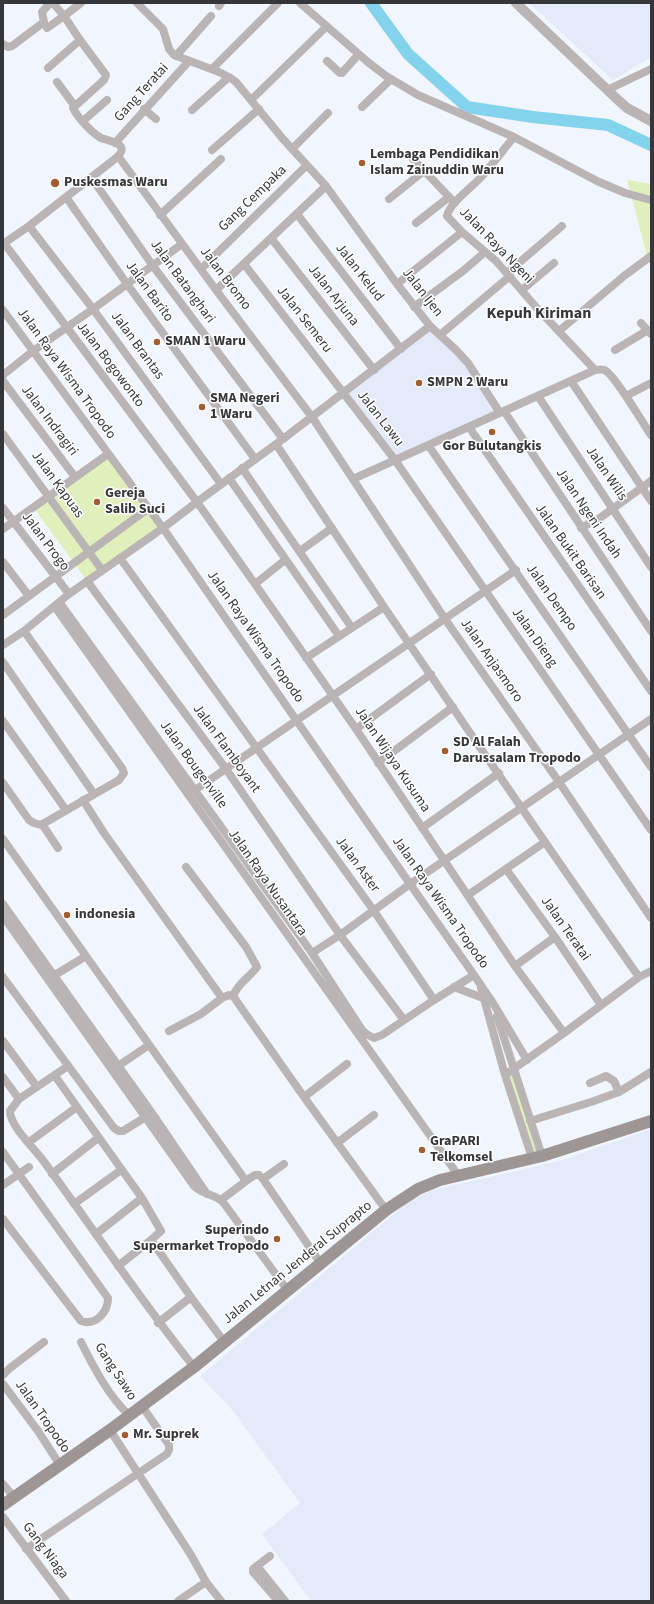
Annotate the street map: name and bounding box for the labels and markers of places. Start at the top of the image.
place label: Lembaga Pendidikan Islam Zainuddin Waru [370,147,504,180]
marker: Lembaga Pendidikan Islam Zainuddin Waru [357,158,367,168]
place label: Puskesmas Waru [64,175,168,191]
marker: Puskesmas Waru [49,177,61,189]
place label: SMAN 1 Waru [165,334,246,350]
marker: SMAN 1 Waru [152,337,162,347]
place label: SMPN 2 Waru [427,375,508,391]
marker: SMPN 2 Waru [414,378,424,388]
place label: SMA Negeri 1 Waru [210,391,280,424]
marker: SMA Negeri 1 Waru [197,402,207,412]
marker: Gor Bulutangkis [487,427,497,437]
place label: Gor Bulutangkis [442,439,542,455]
place label: Gereja Salib Suci [105,486,165,518]
marker: Gereja Salib Suci [92,497,102,507]
place label: SD Al Falah Darussalam Tropodo [453,735,581,768]
marker: SD Al Falah Darussalam Tropodo [440,746,450,756]
place label: indonesia [75,907,135,923]
marker: indonesia [62,910,72,920]
place label: GraPARI Telkomsel [430,1134,492,1166]
marker: GraPARI Telkomsel [417,1145,427,1155]
place label: Superindo Supermarket Tropodo [133,1223,269,1256]
marker: Superindo Supermarket Tropodo [272,1234,282,1244]
place label: Mr. Suprek [133,1427,199,1443]
marker: Mr. Suprek [120,1430,130,1440]

